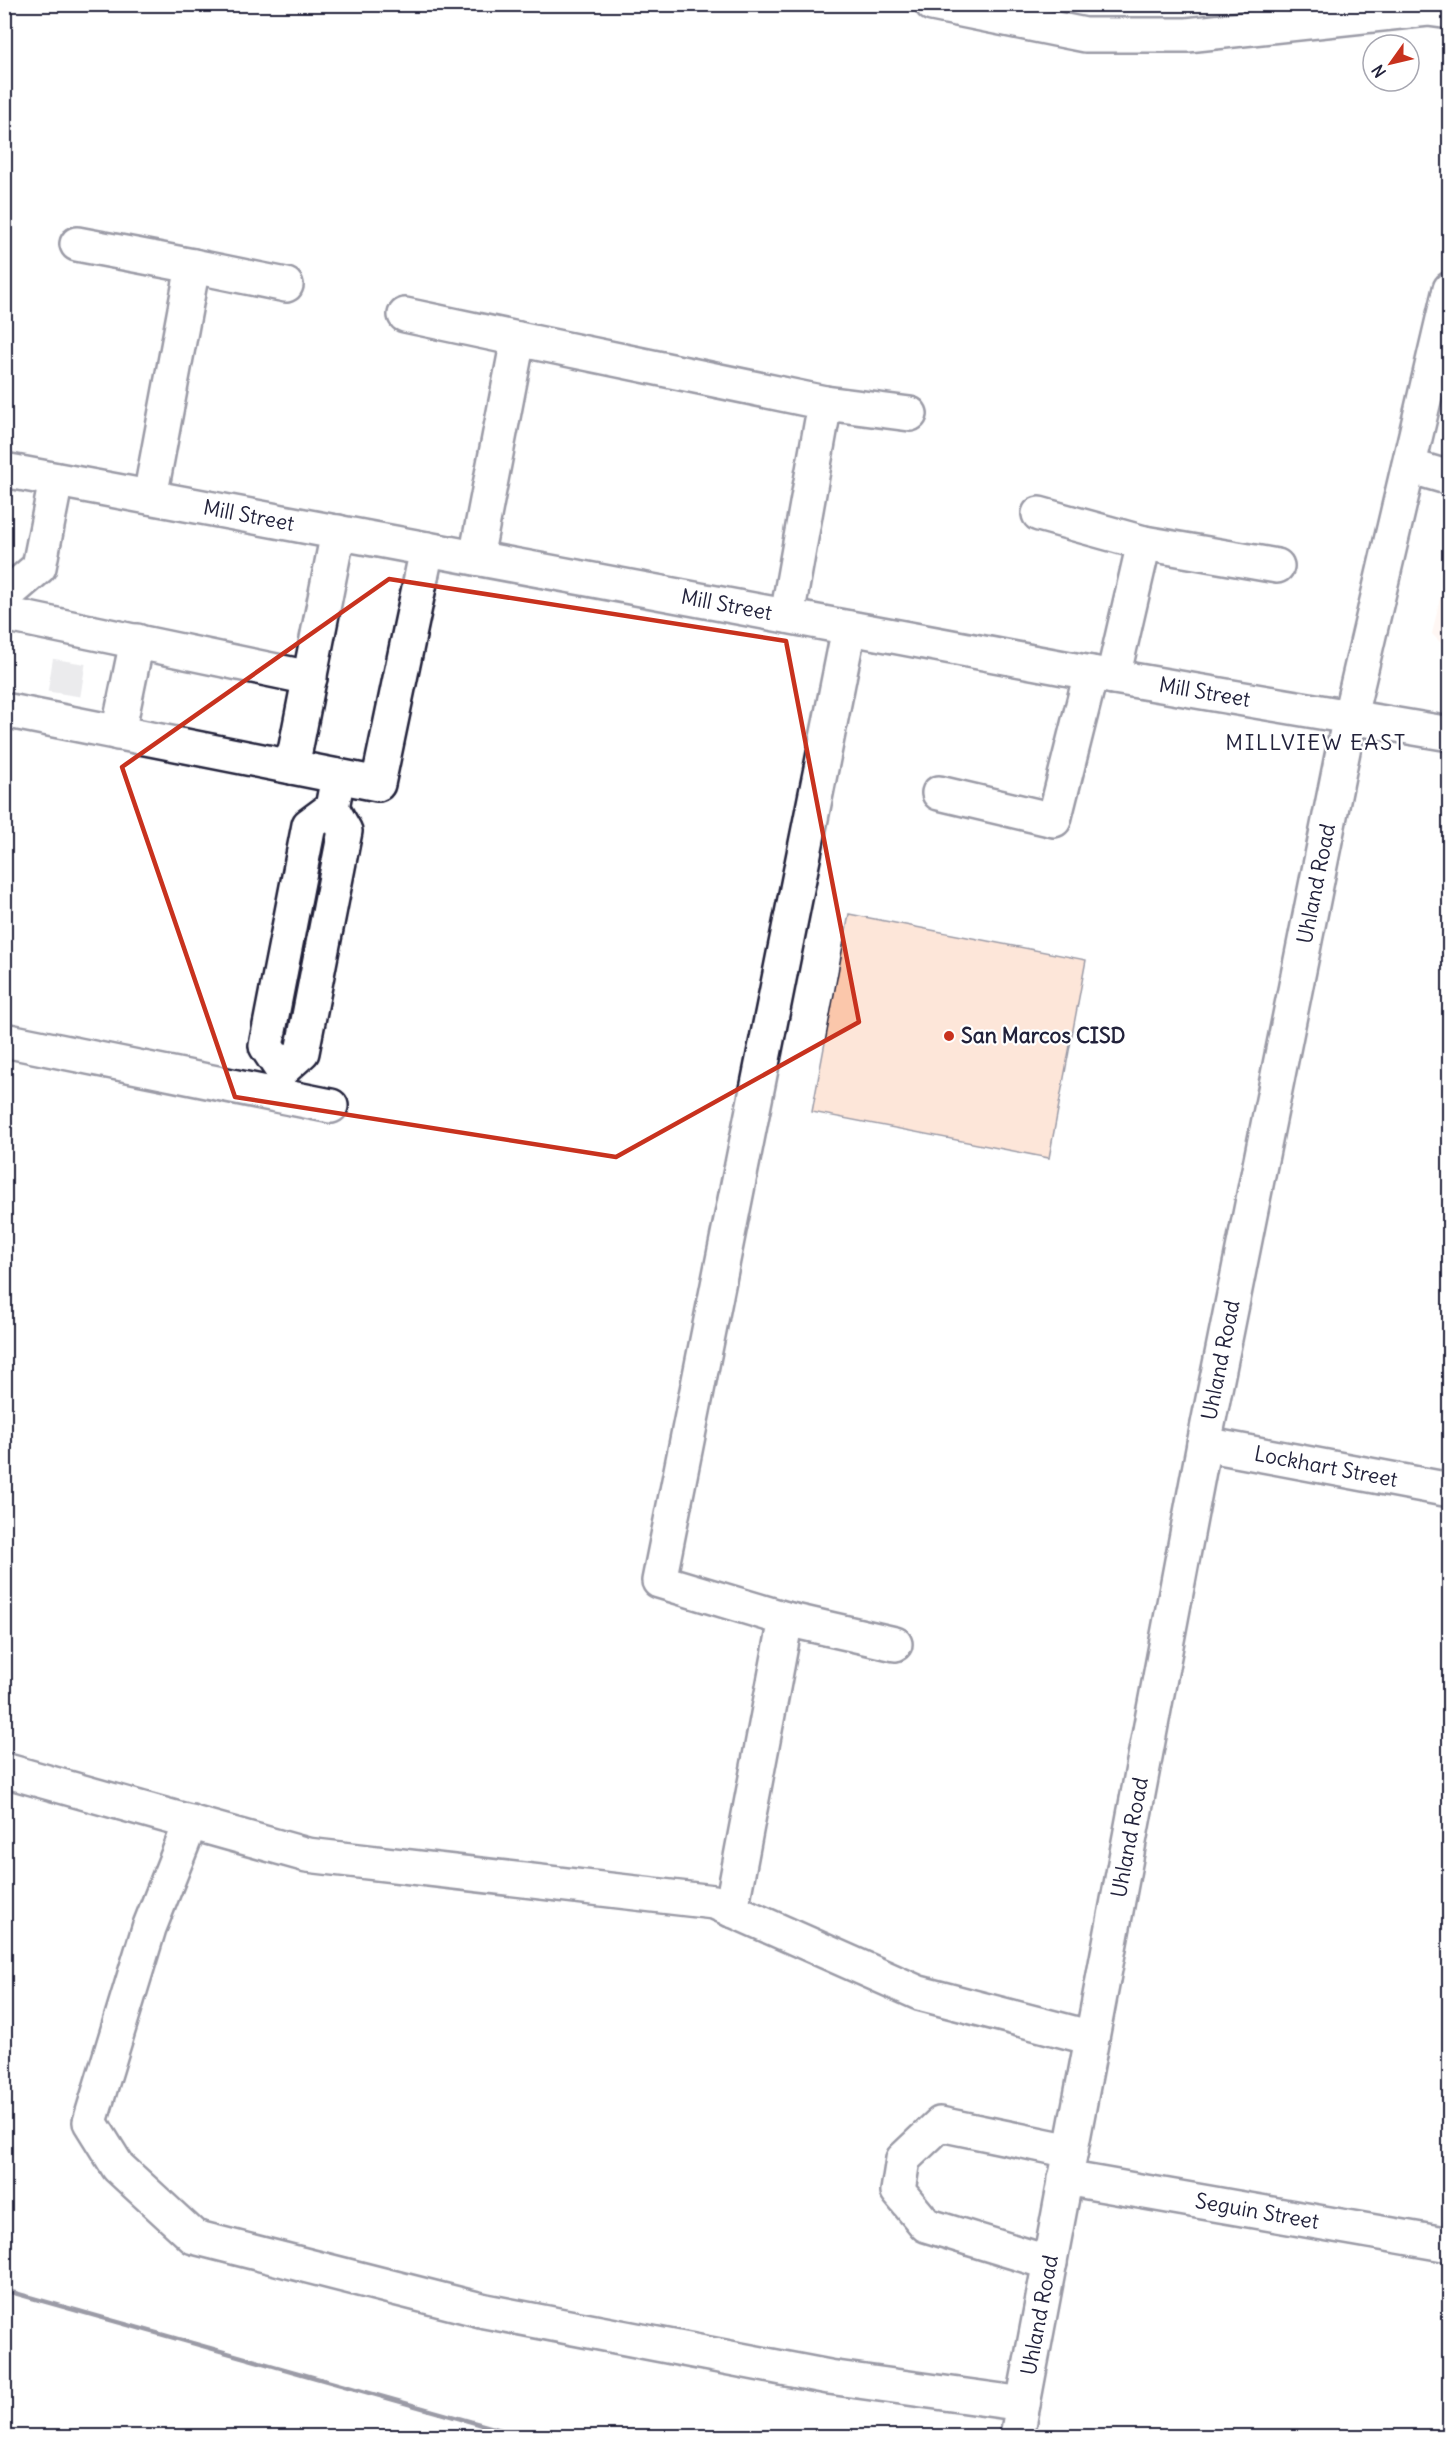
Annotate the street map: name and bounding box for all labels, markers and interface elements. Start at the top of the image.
north arrow [1361,33,1421,93]
text: N [1367,61,1390,82]
street label: Mill Street [201,493,297,537]
street label: Mill Street [679,583,774,626]
street label: Mill Street [1157,671,1252,713]
district label: MILLVIEW EAST [1225,728,1407,756]
street label: Uhland Road [1291,821,1341,946]
place label: San Marcos CISD [961,1022,1126,1049]
marker: San Marcos CISD [942,1029,956,1043]
street label: Uhland Road [1195,1298,1246,1422]
street label: Lockhart Street [1252,1440,1400,1493]
street label: Uhland Road [1105,1775,1154,1900]
street label: Seguin Street [1193,2187,1321,2235]
street label: Uhland Road [1015,2253,1064,2377]

